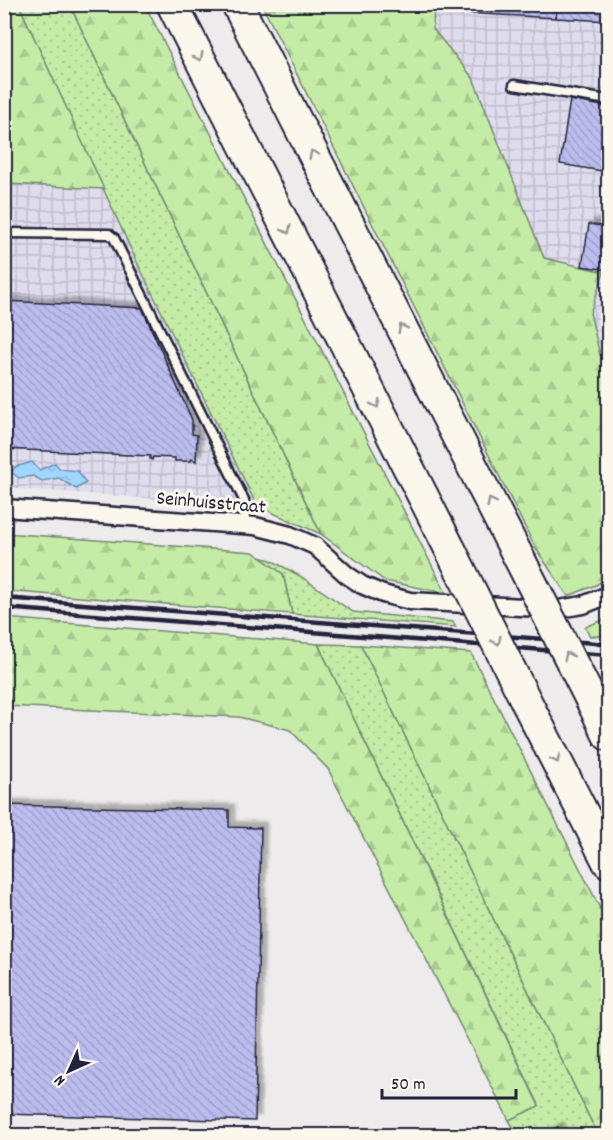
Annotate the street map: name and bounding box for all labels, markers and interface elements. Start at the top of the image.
one-way arrow [192,50,203,61]
one-way arrow [309,150,321,161]
one-way arrow [280,224,292,235]
one-way arrow [398,324,409,334]
one-way arrow [369,398,380,408]
street label: Seinhuisstraat [155,485,267,523]
one-way arrow [486,497,498,508]
one-way arrow [489,635,501,646]
one-way arrow [564,651,576,662]
one-way arrow [549,753,560,763]
north arrow [39,1041,99,1101]
scale bar [382,1062,516,1100]
text: N [49,1069,71,1091]
text: 50 m [391,1073,426,1098]

